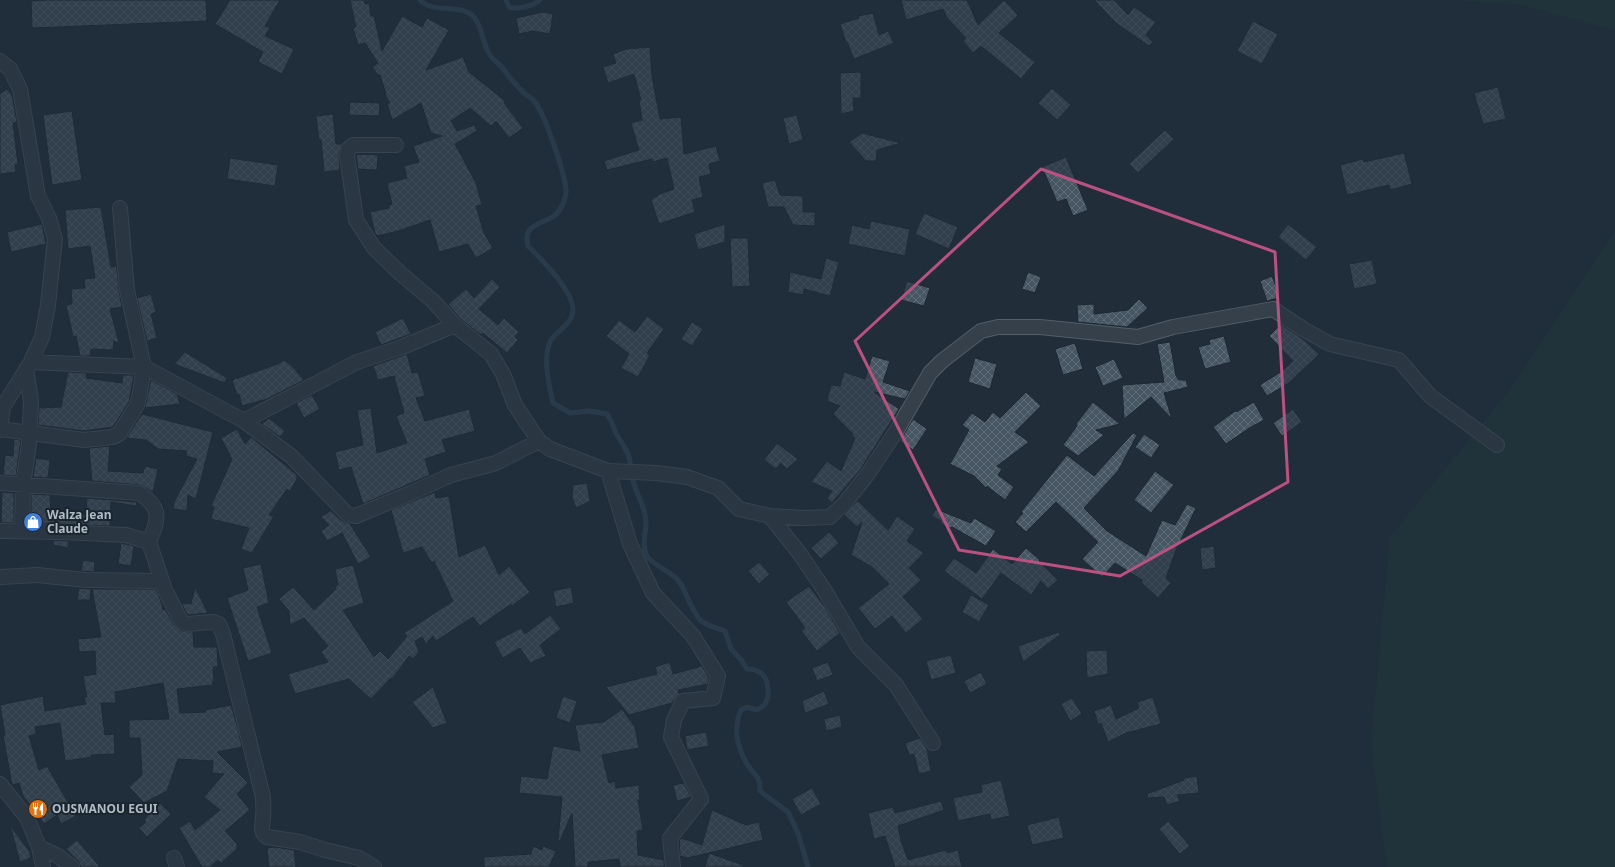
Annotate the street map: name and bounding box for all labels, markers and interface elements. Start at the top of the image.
place label: Walza Jean Claude [47,506,111,537]
shop icon: Walza Jean Claude [22,511,44,533]
restaurant icon: OUSMANOU EGUI [27,798,49,820]
place label: OUSMANOU EGUI [52,800,158,817]

